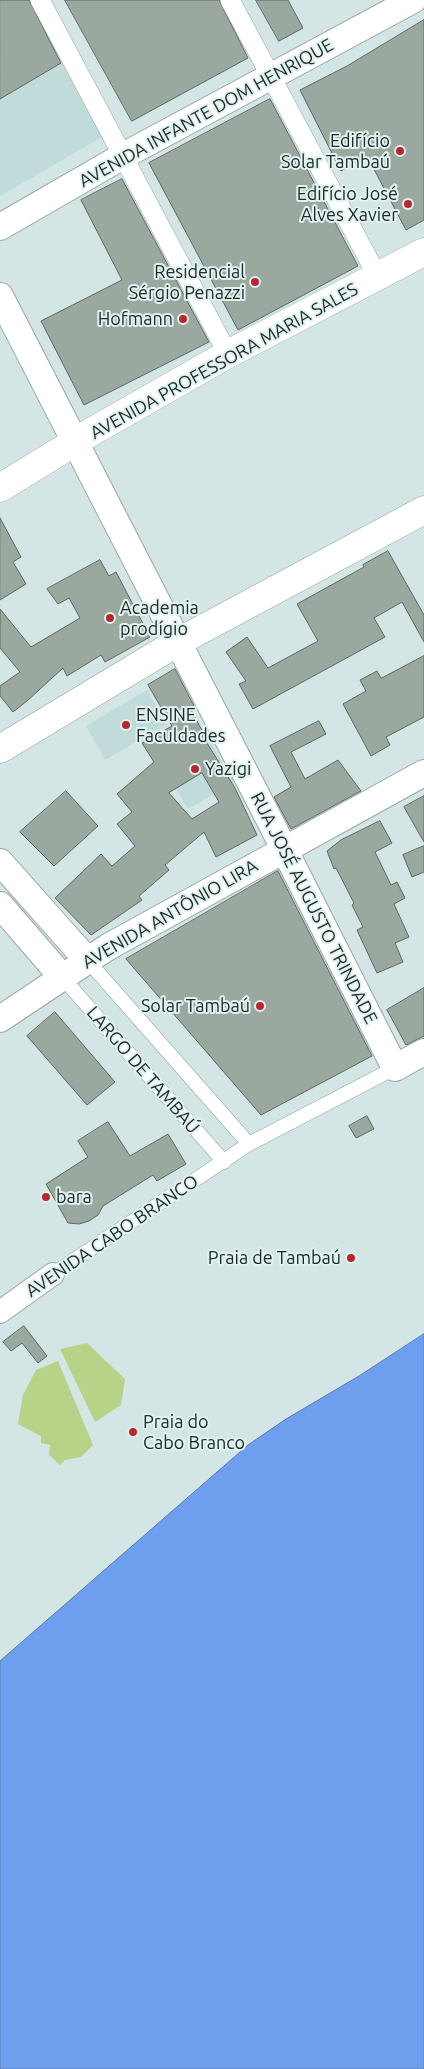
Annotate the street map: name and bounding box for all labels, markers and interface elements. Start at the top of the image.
street label: AVENIDA INFANTE DOM HENRIQUE [75,34,337,192]
place label: Edifício Solar Tambaú [281,130,390,172]
marker: Edifício Solar Tambaú [394,145,406,157]
place label: Edifício José Alves Xavier [297,183,398,225]
marker: Edifício José Alves Xavier [402,198,414,210]
place label: Residencial Sérgio Penazzi [129,261,245,304]
marker: Residencial Sérgio Penazzi [249,276,261,288]
street label: AVENIDA PROFESSORA MARIA SALES [86,278,362,444]
place label: Hofmann [98,308,173,330]
marker: Hofmann [177,313,189,325]
place label: Academia prodígio [120,597,199,640]
marker: Academia prodígio [104,612,116,624]
place label: ENSINE Faculdades [136,704,225,746]
marker: ENSINE Faculdades [120,719,132,731]
place label: Yazigi [205,758,251,780]
marker: Yazigi [189,763,201,775]
street label: RUA JOSÉ AUGUSTO TRINDADE [246,789,382,1027]
street label: AVENIDA ANTÔNIO LIRA [78,855,262,973]
place label: Solar Tambaú [141,995,250,1017]
marker: Solar Tambaú [254,1000,266,1012]
street label: LARGO DE TAMBAÚ [82,1002,204,1138]
street label: AVENIDA CABO BRANCO [22,1170,202,1302]
place label: bara [56,1186,92,1208]
marker: bara [40,1191,52,1203]
place label: Praia de Tambaú [208,1247,341,1269]
marker: Praia de Tambaú [345,1252,357,1264]
place label: Praia do Cabo Branco [143,1411,245,1454]
marker: Praia do Cabo Branco [127,1426,139,1438]

